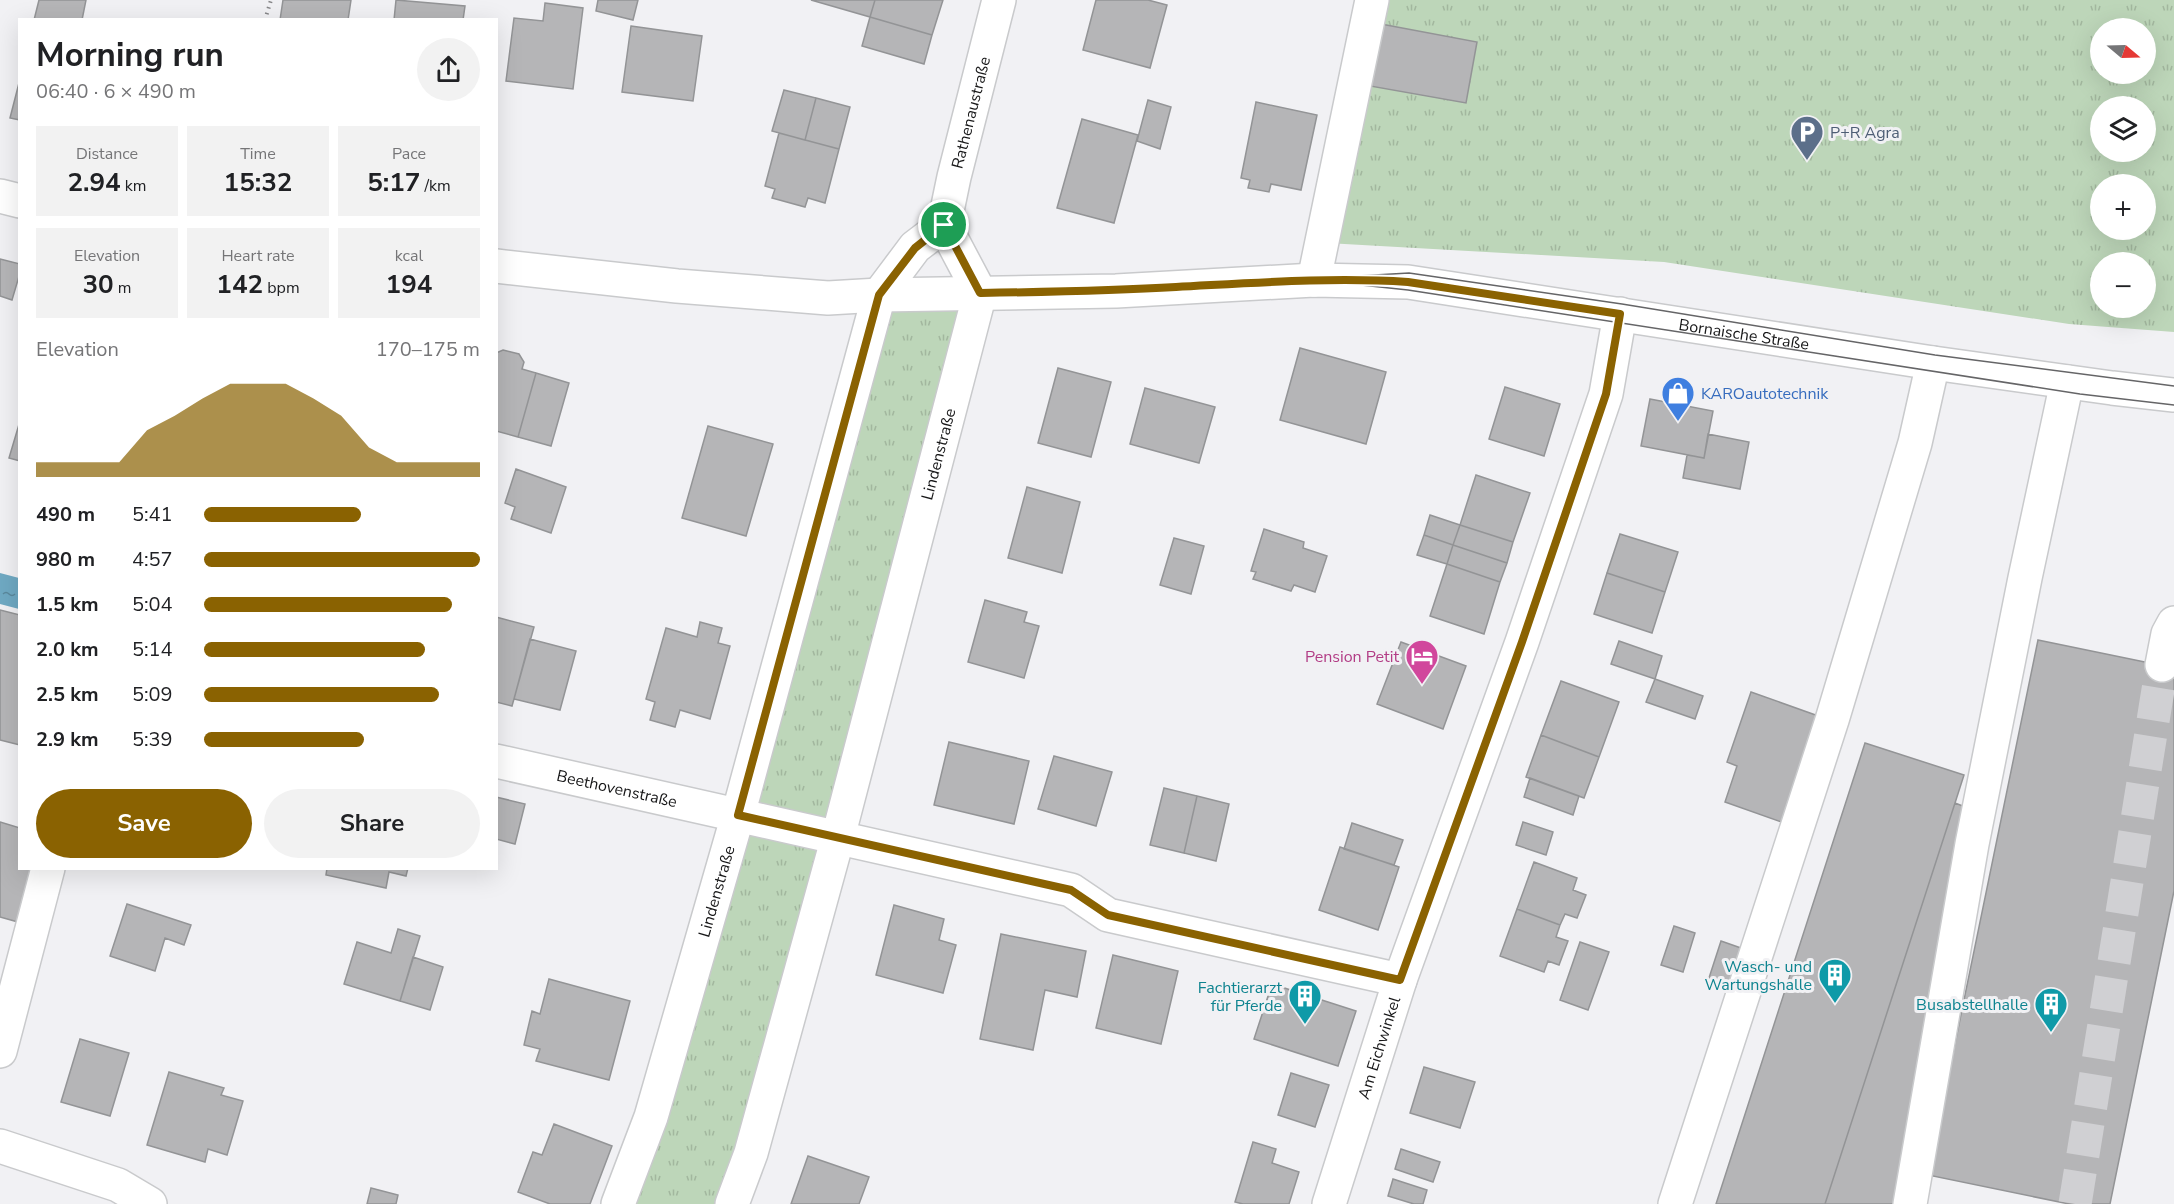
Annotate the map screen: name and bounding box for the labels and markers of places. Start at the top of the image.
parking icon: P+R Agra [1789,114,1825,161]
place label: P+R Agra [1830,122,1900,144]
pin [918,199,969,250]
shop icon: KAROautotechnik [1660,375,1696,422]
place label: KAROautotechnik [1701,383,1829,405]
hotel icon: Pension Petit [1404,638,1440,685]
place label: Pension Petit [1305,646,1399,668]
place label: Wasch- und Wartungshalle [1704,956,1812,996]
building icon: Wasch- und Wartungshalle [1817,957,1853,1004]
place label: Fachtierarzt für Pferde [1198,977,1282,1017]
building icon: Fachtierarzt für Pferde [1287,978,1323,1025]
building icon: Busabstellhalle [2033,986,2069,1033]
place label: Busabstellhalle [1916,994,2028,1016]

